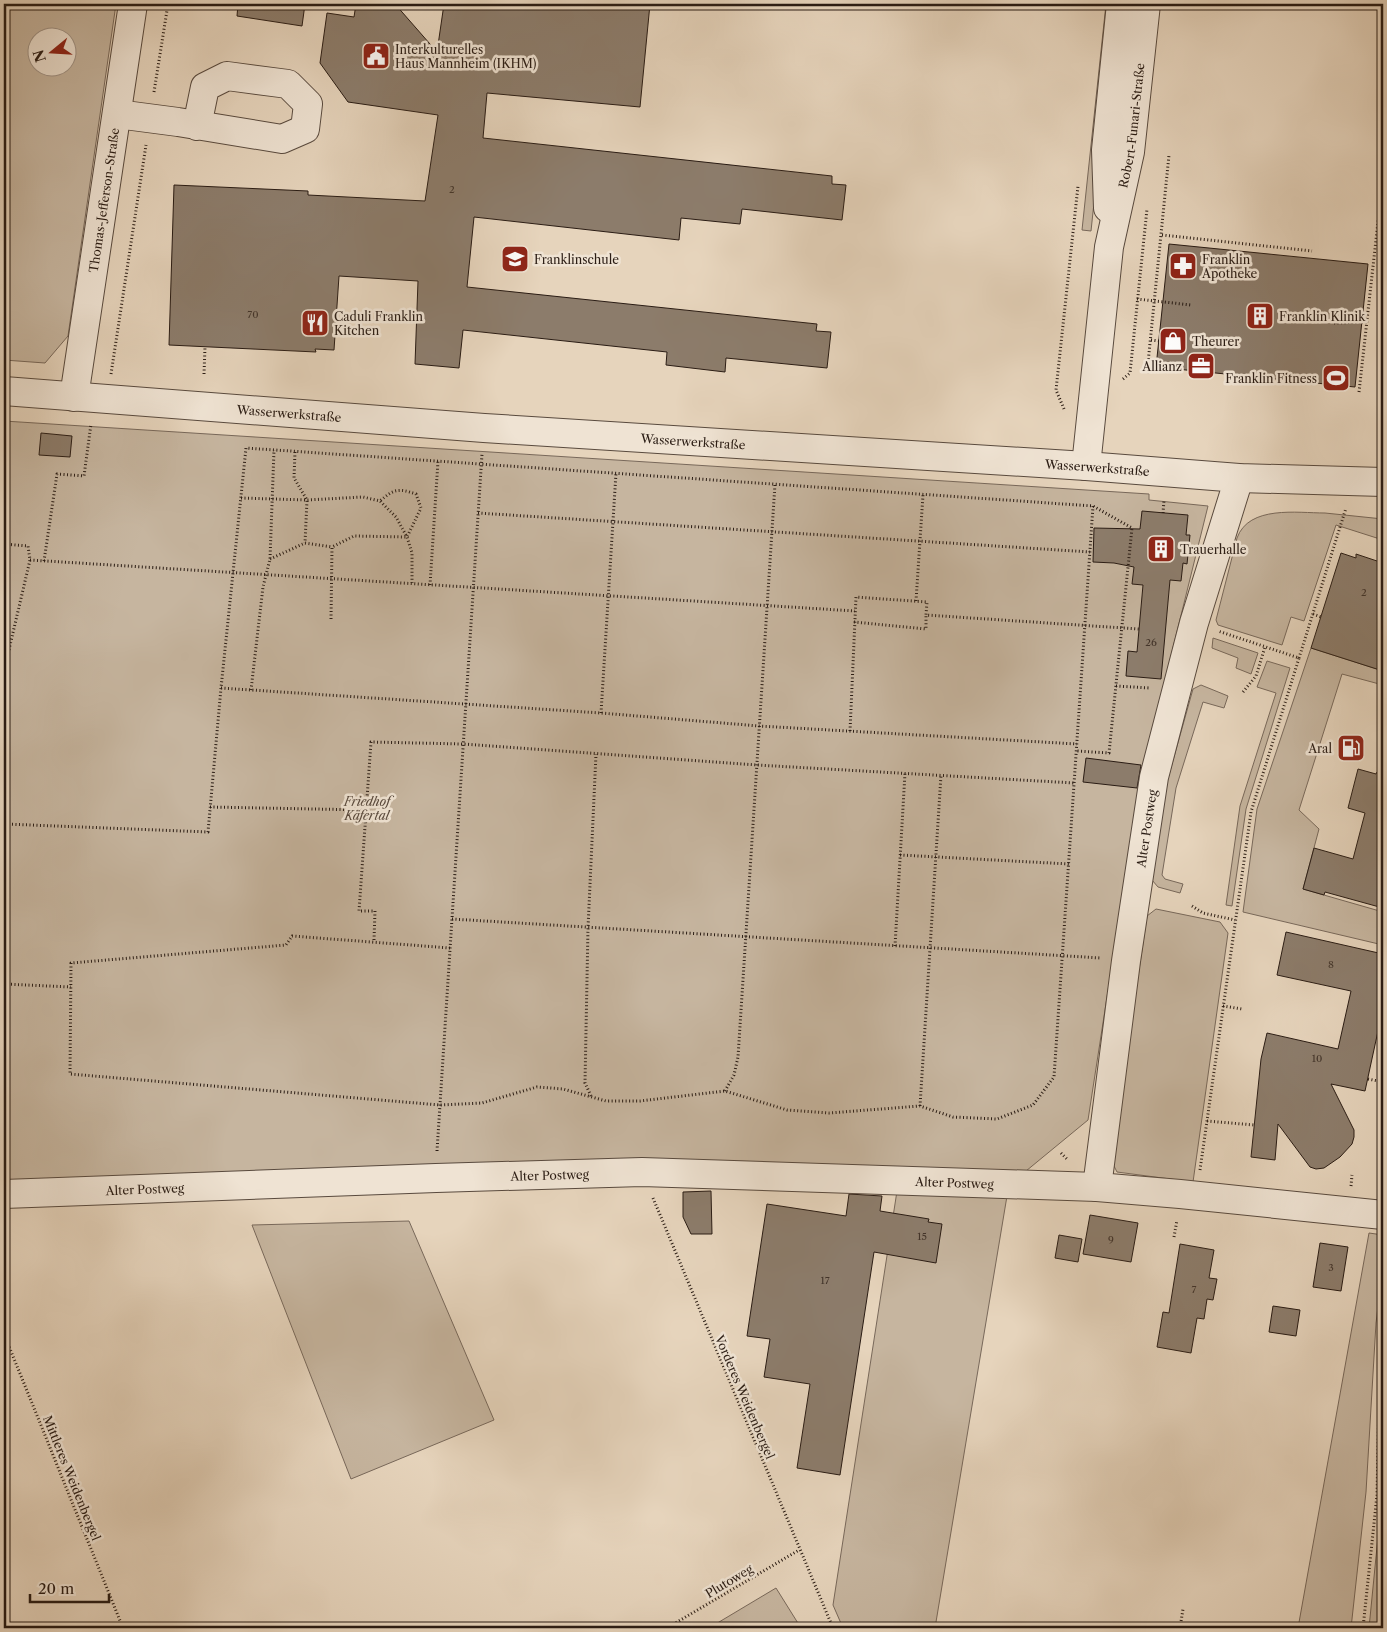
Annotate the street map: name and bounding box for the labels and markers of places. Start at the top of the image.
public building icon: Interkulturelles Haus Mannheim (IKHM) [361,41,391,71]
place label: Interkulturelles Haus Mannheim (IKHM) [395,42,537,71]
school or university icon: Franklinschule [500,244,530,274]
pharmacy icon: Franklin Apotheke [1168,251,1198,281]
place label: Franklinschule [534,252,619,267]
place label: Franklin Apotheke [1201,252,1258,281]
building icon: Franklin Klinik [1245,301,1275,331]
restaurant icon: Caduli Franklin Kitchen [300,308,330,338]
place label: Caduli Franklin Kitchen [334,309,423,338]
place label: Franklin Klinik [1279,309,1366,324]
shop icon: Theurer [1158,326,1188,356]
place label: Theurer [1192,334,1239,349]
office icon: Allianz [1186,351,1216,381]
place label: Allianz [1141,359,1182,374]
sports icon: Franklin Fitness [1321,363,1351,393]
place label: Franklin Fitness [1225,371,1317,386]
building icon: Trauerhalle [1146,534,1176,564]
place label: Trauerhalle [1180,542,1247,557]
fuel station icon: Aral [1336,733,1366,763]
place label: Aral [1307,741,1332,756]

